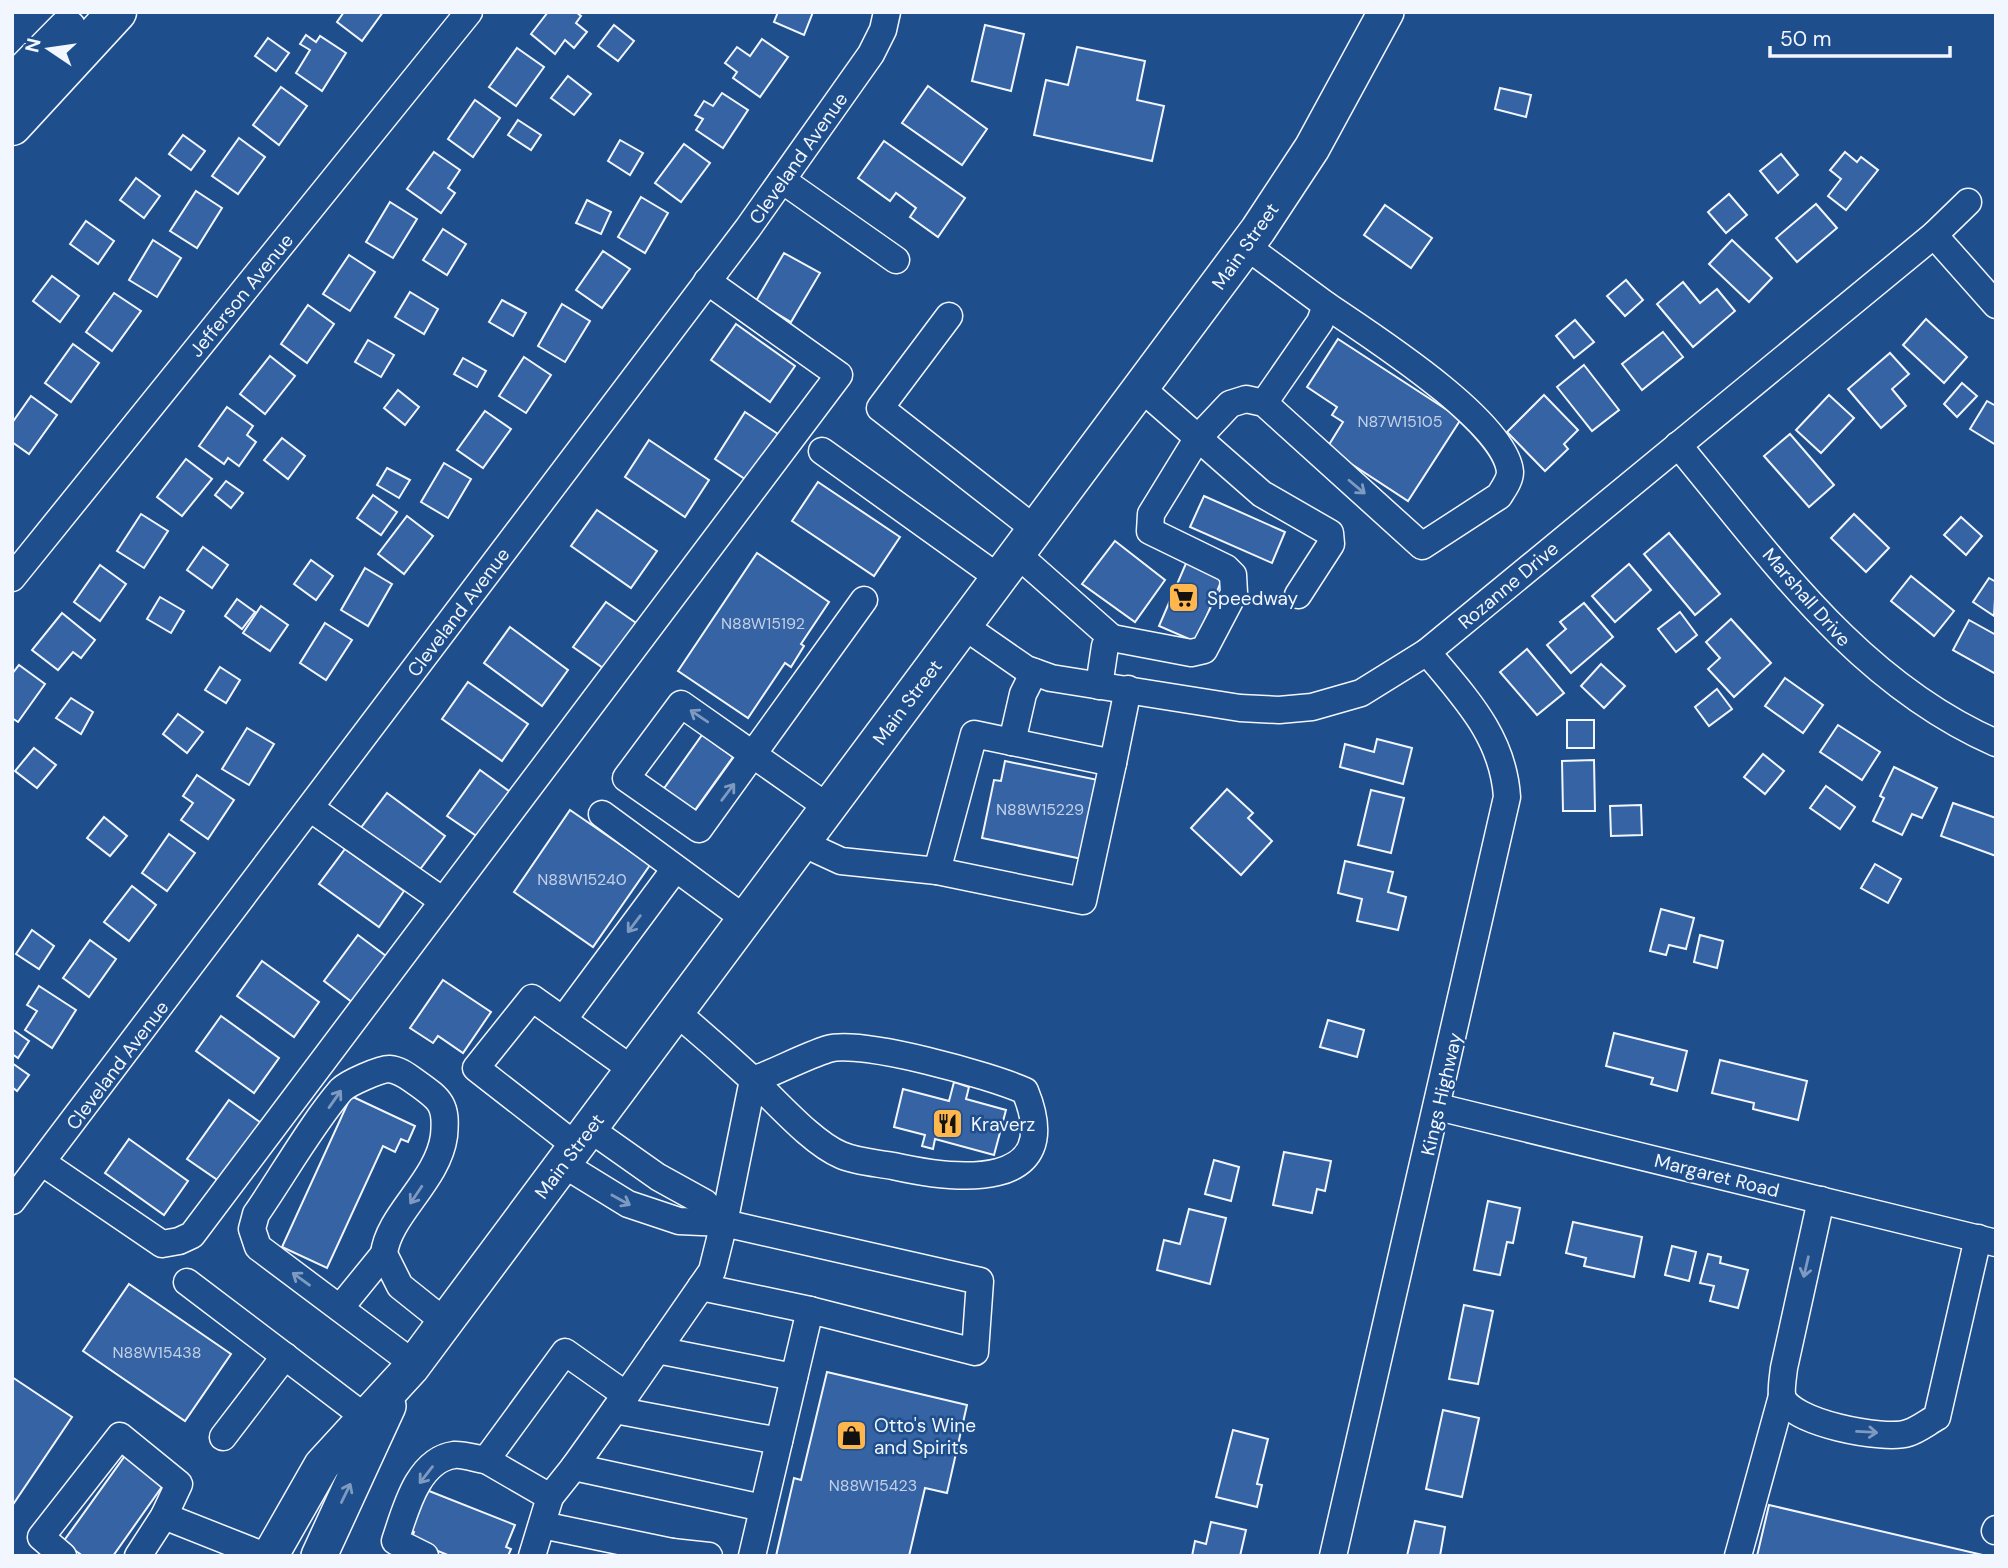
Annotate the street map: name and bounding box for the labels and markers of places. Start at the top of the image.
supermarket icon: Speedway [1167,581,1201,615]
place label: Speedway [1207,586,1299,611]
restaurant icon: Kraverz [931,1107,965,1141]
place label: Kraverz [971,1112,1035,1137]
place label: Otto's Wine and Spirits [874,1413,976,1460]
shop icon: Otto's Wine and Spirits [834,1419,868,1453]

